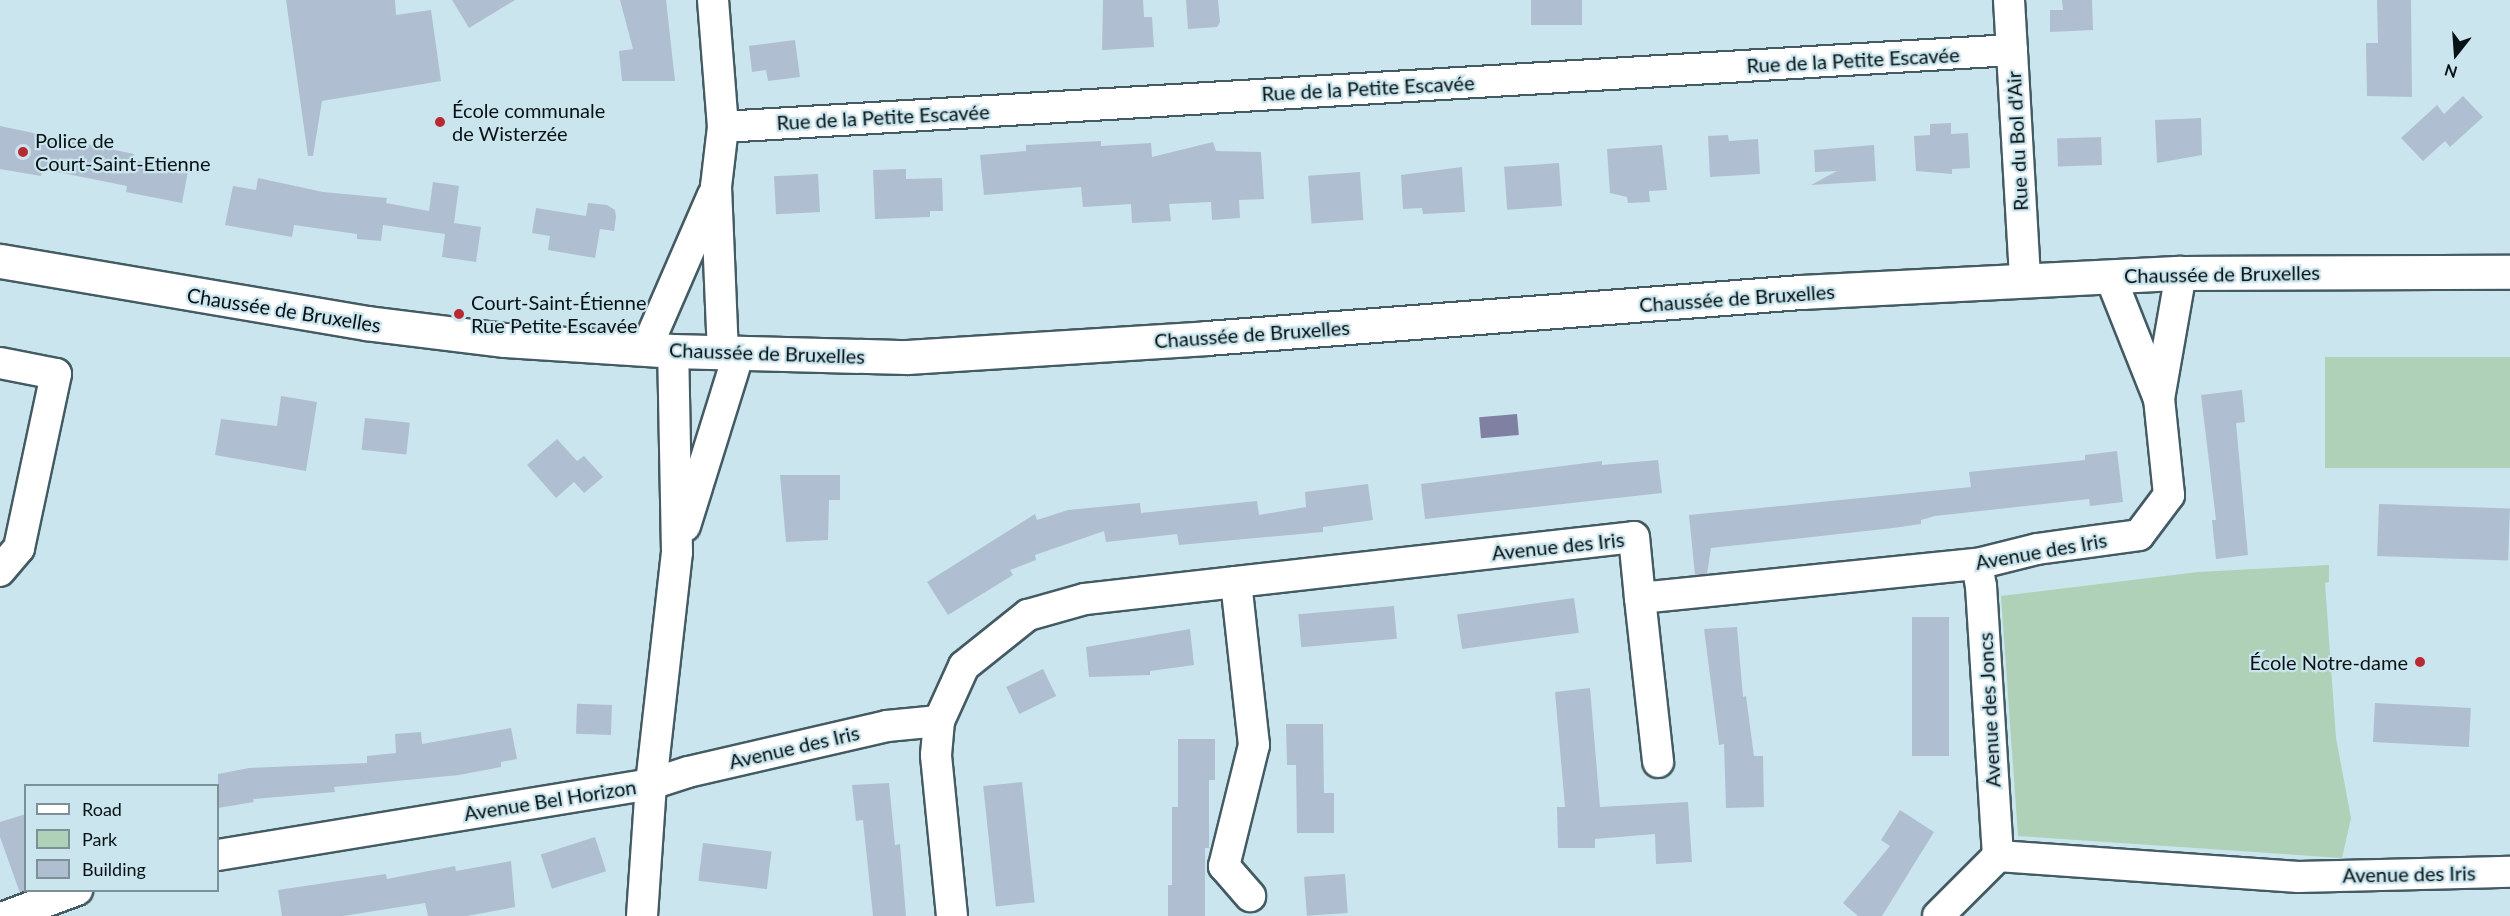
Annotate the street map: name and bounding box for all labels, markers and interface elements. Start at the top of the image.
north arrow [2426,24,2486,84]
street label: Rue de la Petite Escavée [1746,42,1960,78]
text: N [2442,61,2459,83]
street label: Rue de la Petite Escavée [1261,70,1475,106]
street label: Rue du Bol d'Air [2001,70,2033,212]
place label: École communale de Wisterzée [452,98,605,145]
street label: Rue de la Petite Escavée [776,99,990,135]
marker: École communale de Wisterzée [433,115,447,129]
place label: Police de Court-Saint-Etienne [35,128,210,175]
marker: Police de Court-Saint-Etienne [16,145,30,159]
street label: Chaussée de Bruxelles [2124,260,2320,288]
street label: Chaussée de Bruxelles [1638,279,1836,317]
street label: Chaussée de Bruxelles [185,283,383,337]
place label: Court-Saint-Étienne Rue Petite Escavée [471,290,646,337]
marker: Court-Saint-Étienne Rue Petite Escavée [452,307,466,321]
street label: Chaussée de Bruxelles [1153,315,1351,353]
street label: Chaussée de Bruxelles [669,338,865,368]
street label: Avenue des Iris [1491,527,1625,565]
street label: Avenue des Iris [1973,528,2109,574]
street label: Avenue des Joncs [1973,632,2005,788]
place label: École Notre-dame [2250,650,2408,674]
marker: École Notre-dame [2413,655,2427,669]
street label: Avenue des Iris [726,720,862,774]
street label: Avenue Bel Horizon [462,775,638,825]
legend [24,784,219,892]
text: Road [82,798,122,820]
text: Park [82,828,117,850]
text: Building [82,858,146,880]
street label: Avenue des Iris [2342,861,2476,887]

